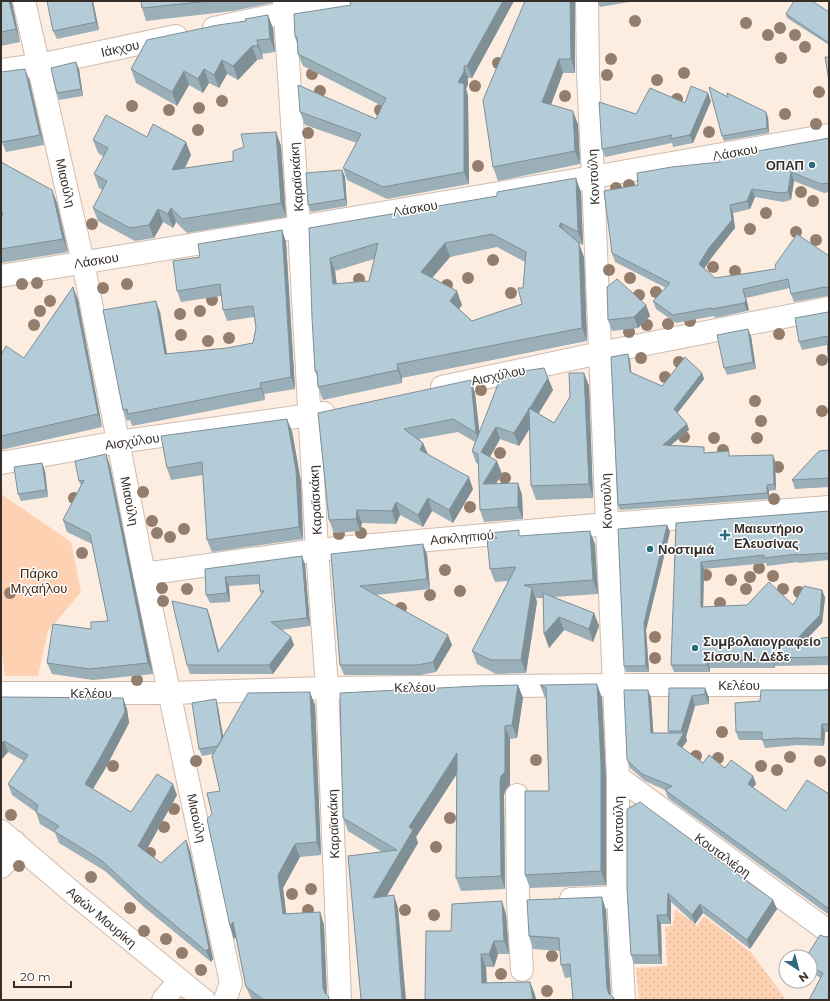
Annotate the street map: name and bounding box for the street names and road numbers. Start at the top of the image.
street label: Ιάκχου [99,36,141,60]
street label: Λάσκου [711,140,759,164]
street label: Καραϊσκάκη [286,142,306,212]
street label: Κοντούλη [584,149,602,205]
street label: Μιαούλη [53,157,79,209]
street label: Λάσκου [391,196,439,220]
street label: Λάσκου [72,249,120,271]
street label: Αισχύλου [469,361,527,389]
street label: Αισχύλου [104,429,160,453]
street label: Καραϊσκάκη [305,465,325,535]
street label: Κοντούλη [597,473,615,529]
street label: Μιαούλη [117,475,143,527]
street label: Ασκληπιού [429,526,495,548]
street label: Κελέου [718,677,760,693]
street label: Κελέου [394,679,436,695]
street label: Κελέου [70,685,112,701]
street label: Καραϊσκάκη [324,789,342,859]
street label: Μιαούλη [184,792,210,844]
street label: Κοντούλη [610,796,626,852]
street label: Κουταλιέρη [692,829,754,881]
street label: Αφών Μουρίκη [64,883,140,951]

